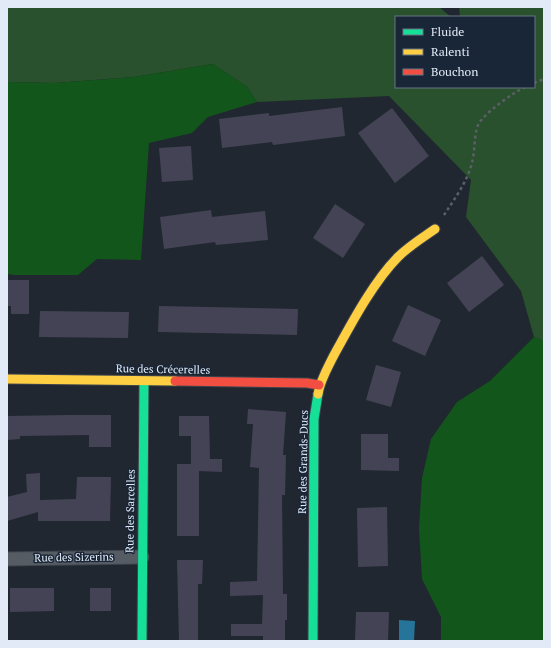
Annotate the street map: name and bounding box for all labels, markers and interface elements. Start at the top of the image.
legend [395,16,535,88]
text: Fluide [431,24,464,39]
text: Ralenti [431,44,470,59]
text: Bouchon [431,64,478,79]
street label: Rue des Crécerelles [116,361,211,377]
street label: Rue des Grands-Ducs [295,410,311,514]
street label: Rue des Sarcelles [122,469,138,553]
street label: Rue des Sizerins [34,549,114,565]

